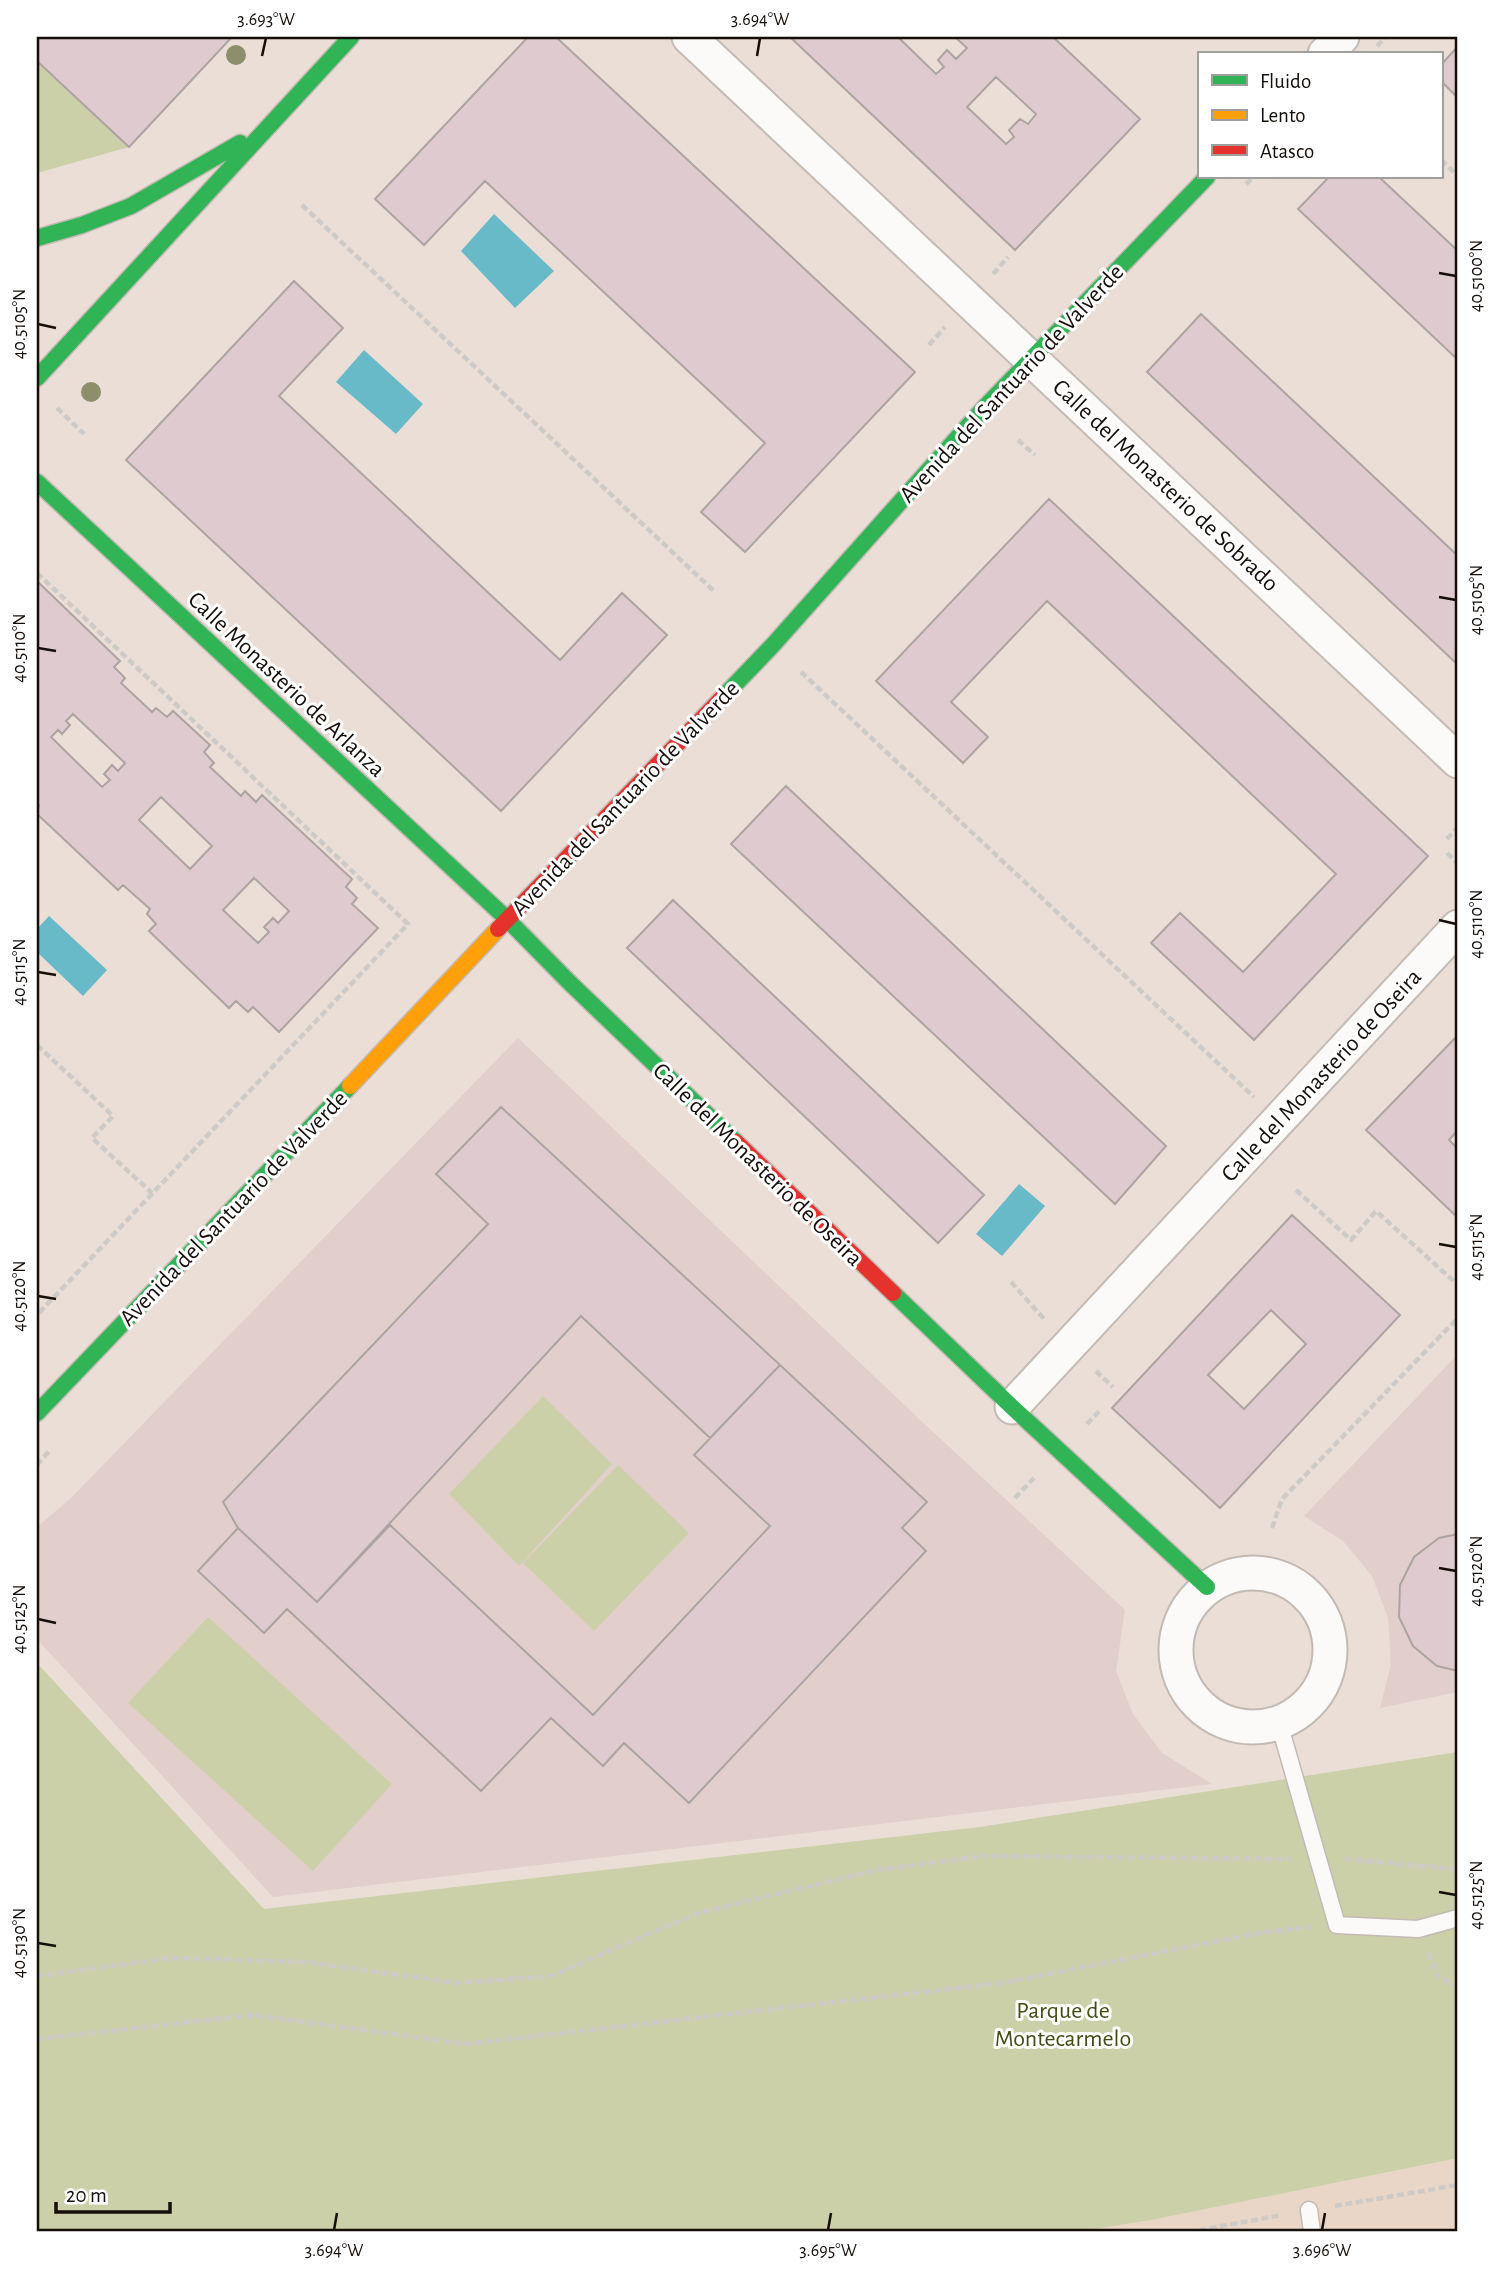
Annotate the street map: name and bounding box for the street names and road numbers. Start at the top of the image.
street label: Avenida del Santuario de Valverde [895,260,1128,508]
street label: Calle del Monasterio de Sobrado [1048,375,1283,596]
street label: Calle Monasterio de Arlanza [183,587,389,782]
street label: Avenida del Santuario de Valverde [507,677,744,921]
street label: Calle del Monasterio de Oseira [1217,965,1426,1187]
street label: Calle del Monasterio de Oseira [648,1059,867,1271]
street label: Avenida del Santuario de Valverde [115,1087,352,1331]

